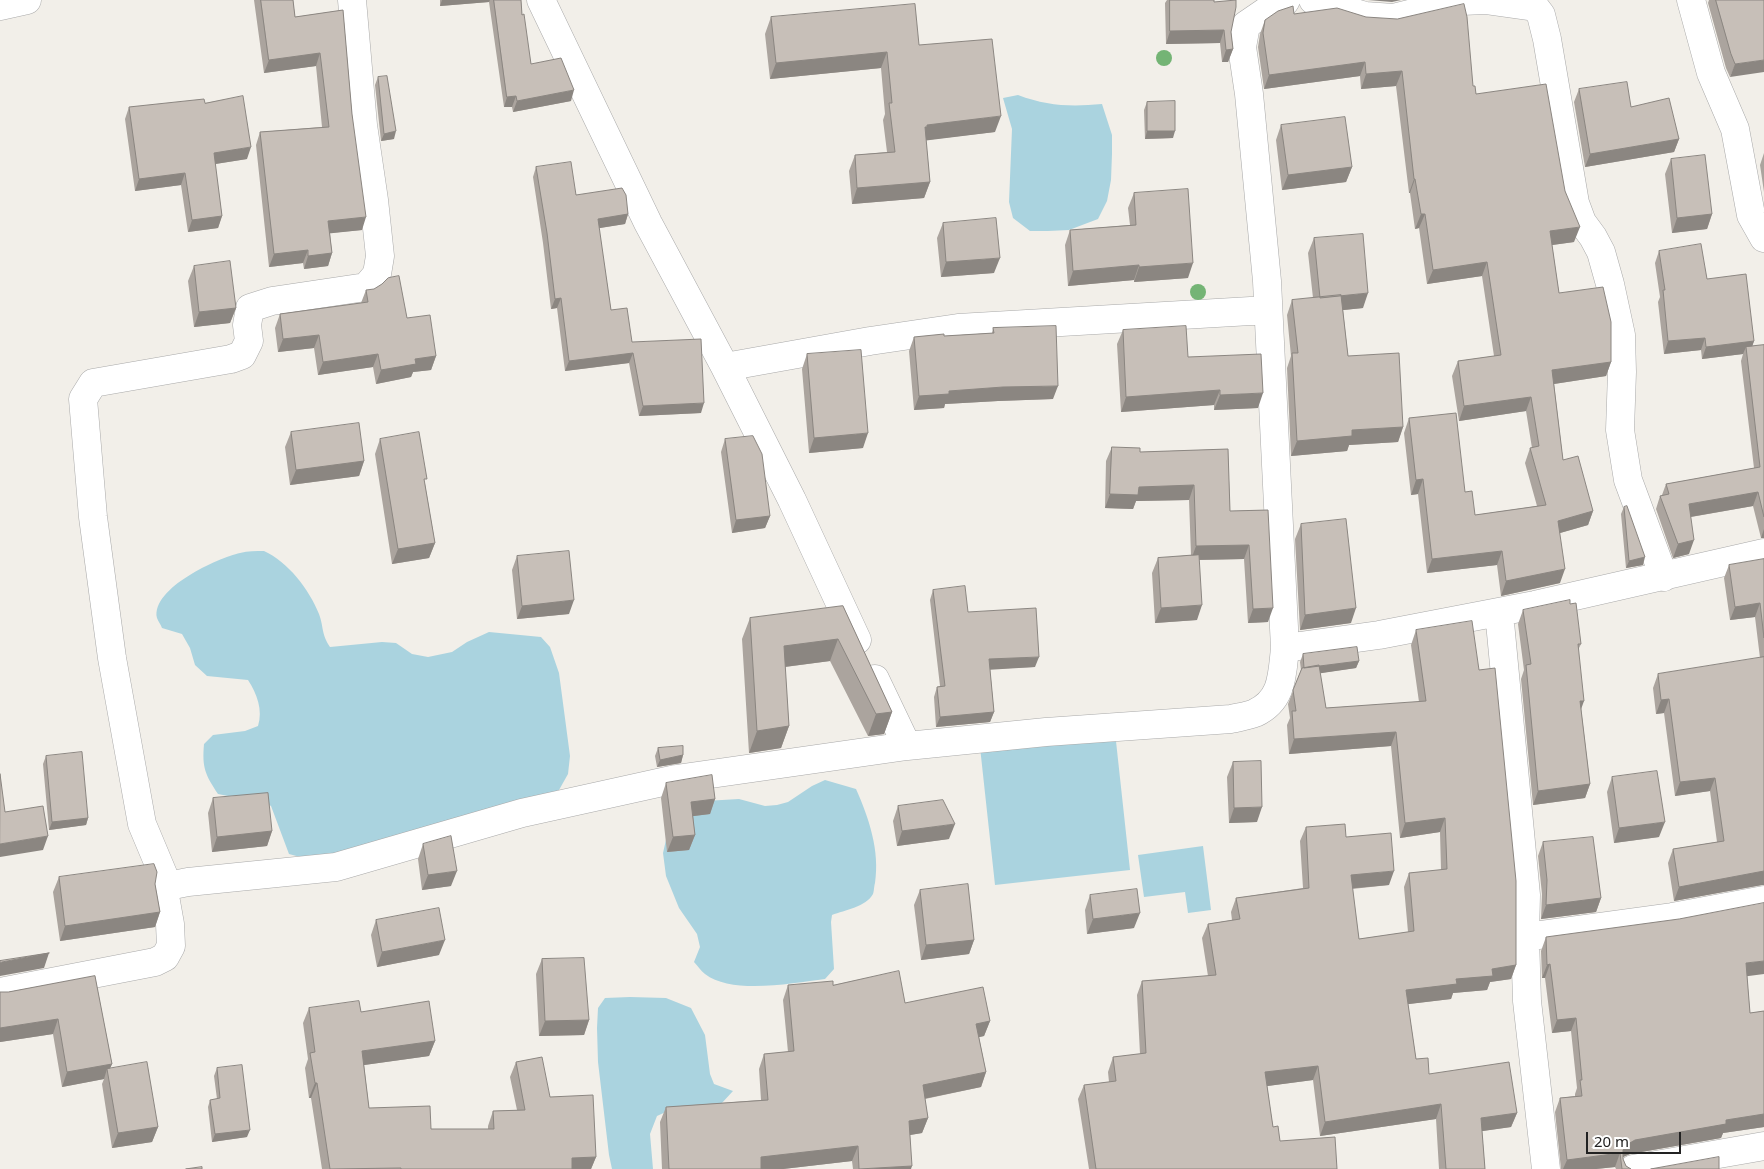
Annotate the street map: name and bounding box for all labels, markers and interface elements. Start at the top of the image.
scale bar [1589,1122,1684,1154]
text: 20 m [1594,1131,1629,1151]

